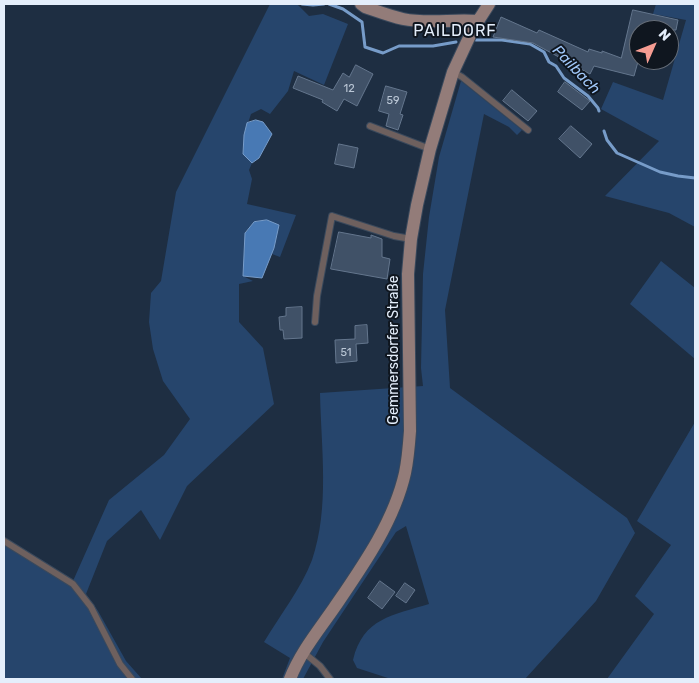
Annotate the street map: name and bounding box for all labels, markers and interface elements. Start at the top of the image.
north arrow [629,20,679,70]
district label: PAILDORF [412,21,498,41]
text: N [655,25,674,44]
water label: Pailbach [548,42,604,98]
house number: 12 [343,82,355,96]
house number: 59 [386,94,400,108]
street label: Gemmersdorfer Straße [386,275,402,425]
house number: 51 [340,346,352,360]

